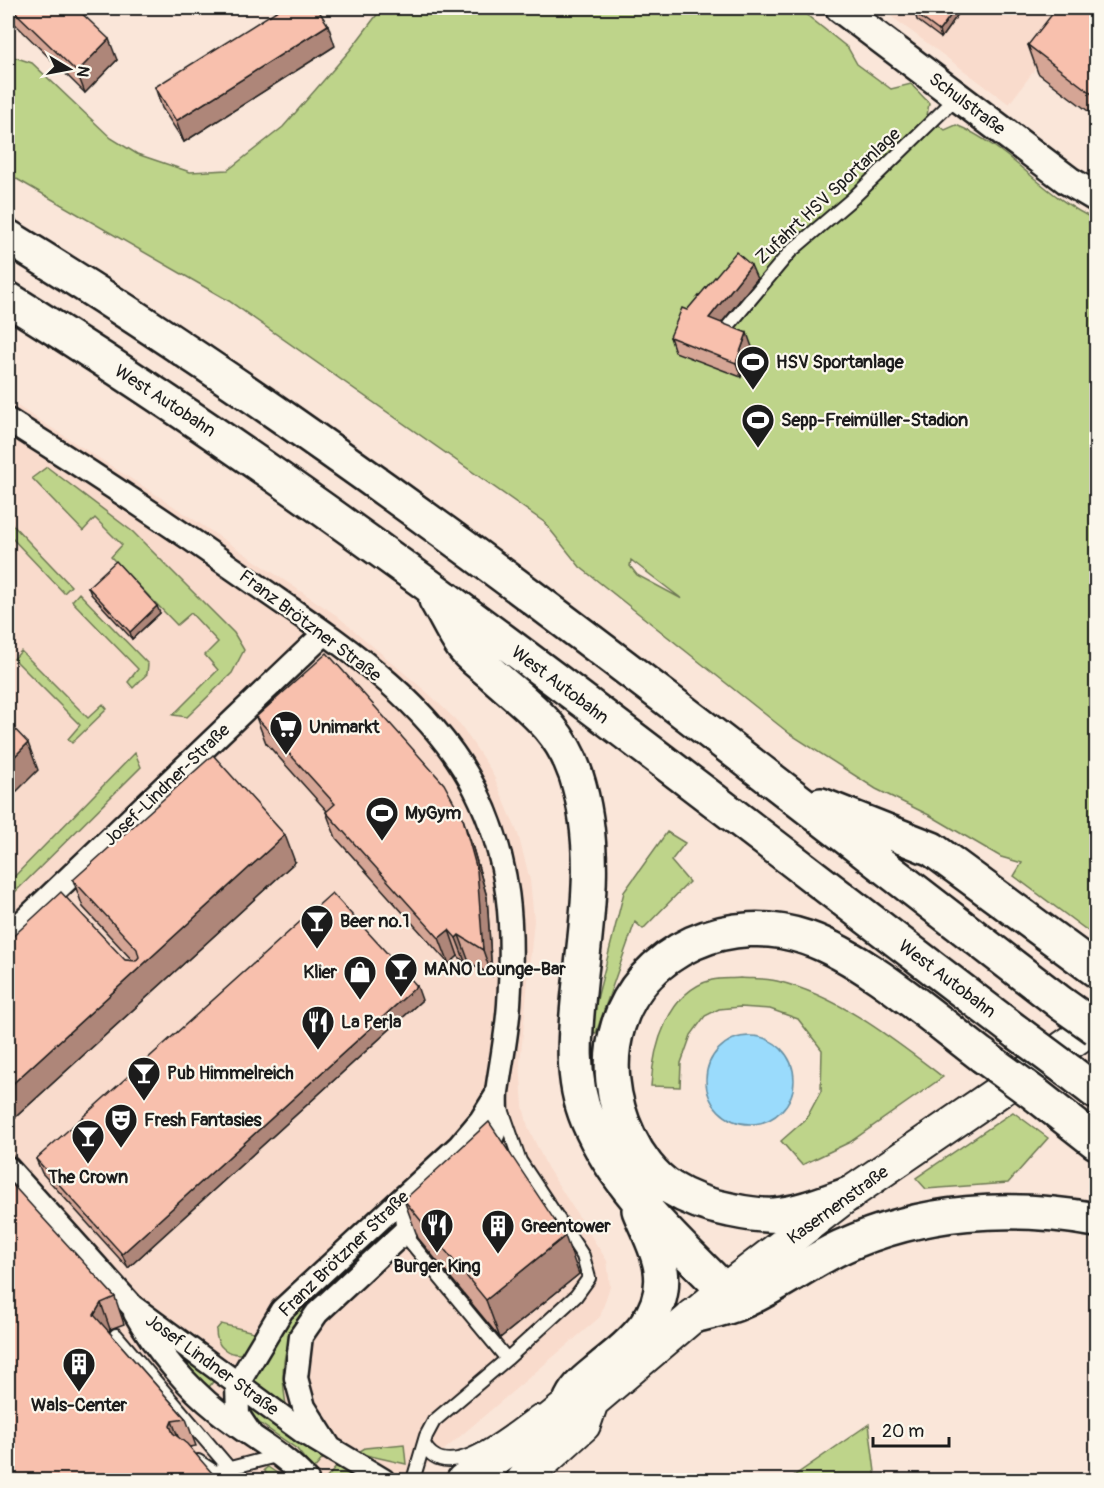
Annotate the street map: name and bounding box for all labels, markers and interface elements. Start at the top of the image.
north arrow [39,39,99,99]
text: N [72,64,94,79]
street label: Schulstraße [924,68,1010,140]
street label: Zufahrt HSV Sportanlage [751,123,905,269]
sports icon: HSV Sportanlage [735,344,771,391]
place label: HSV Sportanlage [776,351,905,374]
street label: West Autobahn [110,360,220,442]
sports icon: Sepp-Freimüller-Stadion [740,402,776,449]
place label: Sepp-Freimüller-Stadion [781,409,968,432]
street label: Franz Brötzner Straße [234,565,386,687]
street label: West Autobahn [507,641,613,729]
supermarket icon: Unimarkt [268,709,304,756]
place label: Unimarkt [309,716,380,739]
street label: Josef-Lindner-Straße [99,719,235,851]
sports icon: MyGym [364,795,400,842]
place label: MyGym [405,802,461,825]
bar icon: Beer no.1 [299,903,335,950]
place label: Beer no.1 [340,910,409,933]
street label: West Autobahn [894,935,1000,1023]
bar icon: MANO Lounge-Bar [383,951,419,998]
shop icon: Klier [342,954,378,1001]
place label: MANO Lounge-Bar [424,958,566,981]
place label: Klier [303,961,338,984]
restaurant icon: La Perla [300,1004,336,1051]
place label: La Perla [341,1011,402,1034]
bar icon: Pub Himmelreich [126,1055,162,1102]
place label: Pub Himmelreich [167,1062,294,1085]
theatre icon: Fresh Fantasies [103,1102,139,1149]
place label: Fresh Fantasies [144,1109,263,1132]
bar icon: The Crown [70,1118,106,1165]
street label: Kasernenstraße [783,1160,893,1250]
place label: The Crown [47,1166,128,1189]
street label: Franz Brötzner Straße [274,1186,414,1322]
restaurant icon: Burger King [419,1207,455,1254]
building icon: Greentower [480,1208,516,1255]
place label: Greentower [521,1215,611,1238]
place label: Burger King [393,1255,481,1278]
street label: Josef Lindner Straße [141,1309,283,1421]
building icon: Wals-Center [61,1346,97,1393]
place label: Wals-Center [31,1394,128,1417]
scale bar [873,1410,950,1448]
text: 20 m [882,1420,924,1443]

